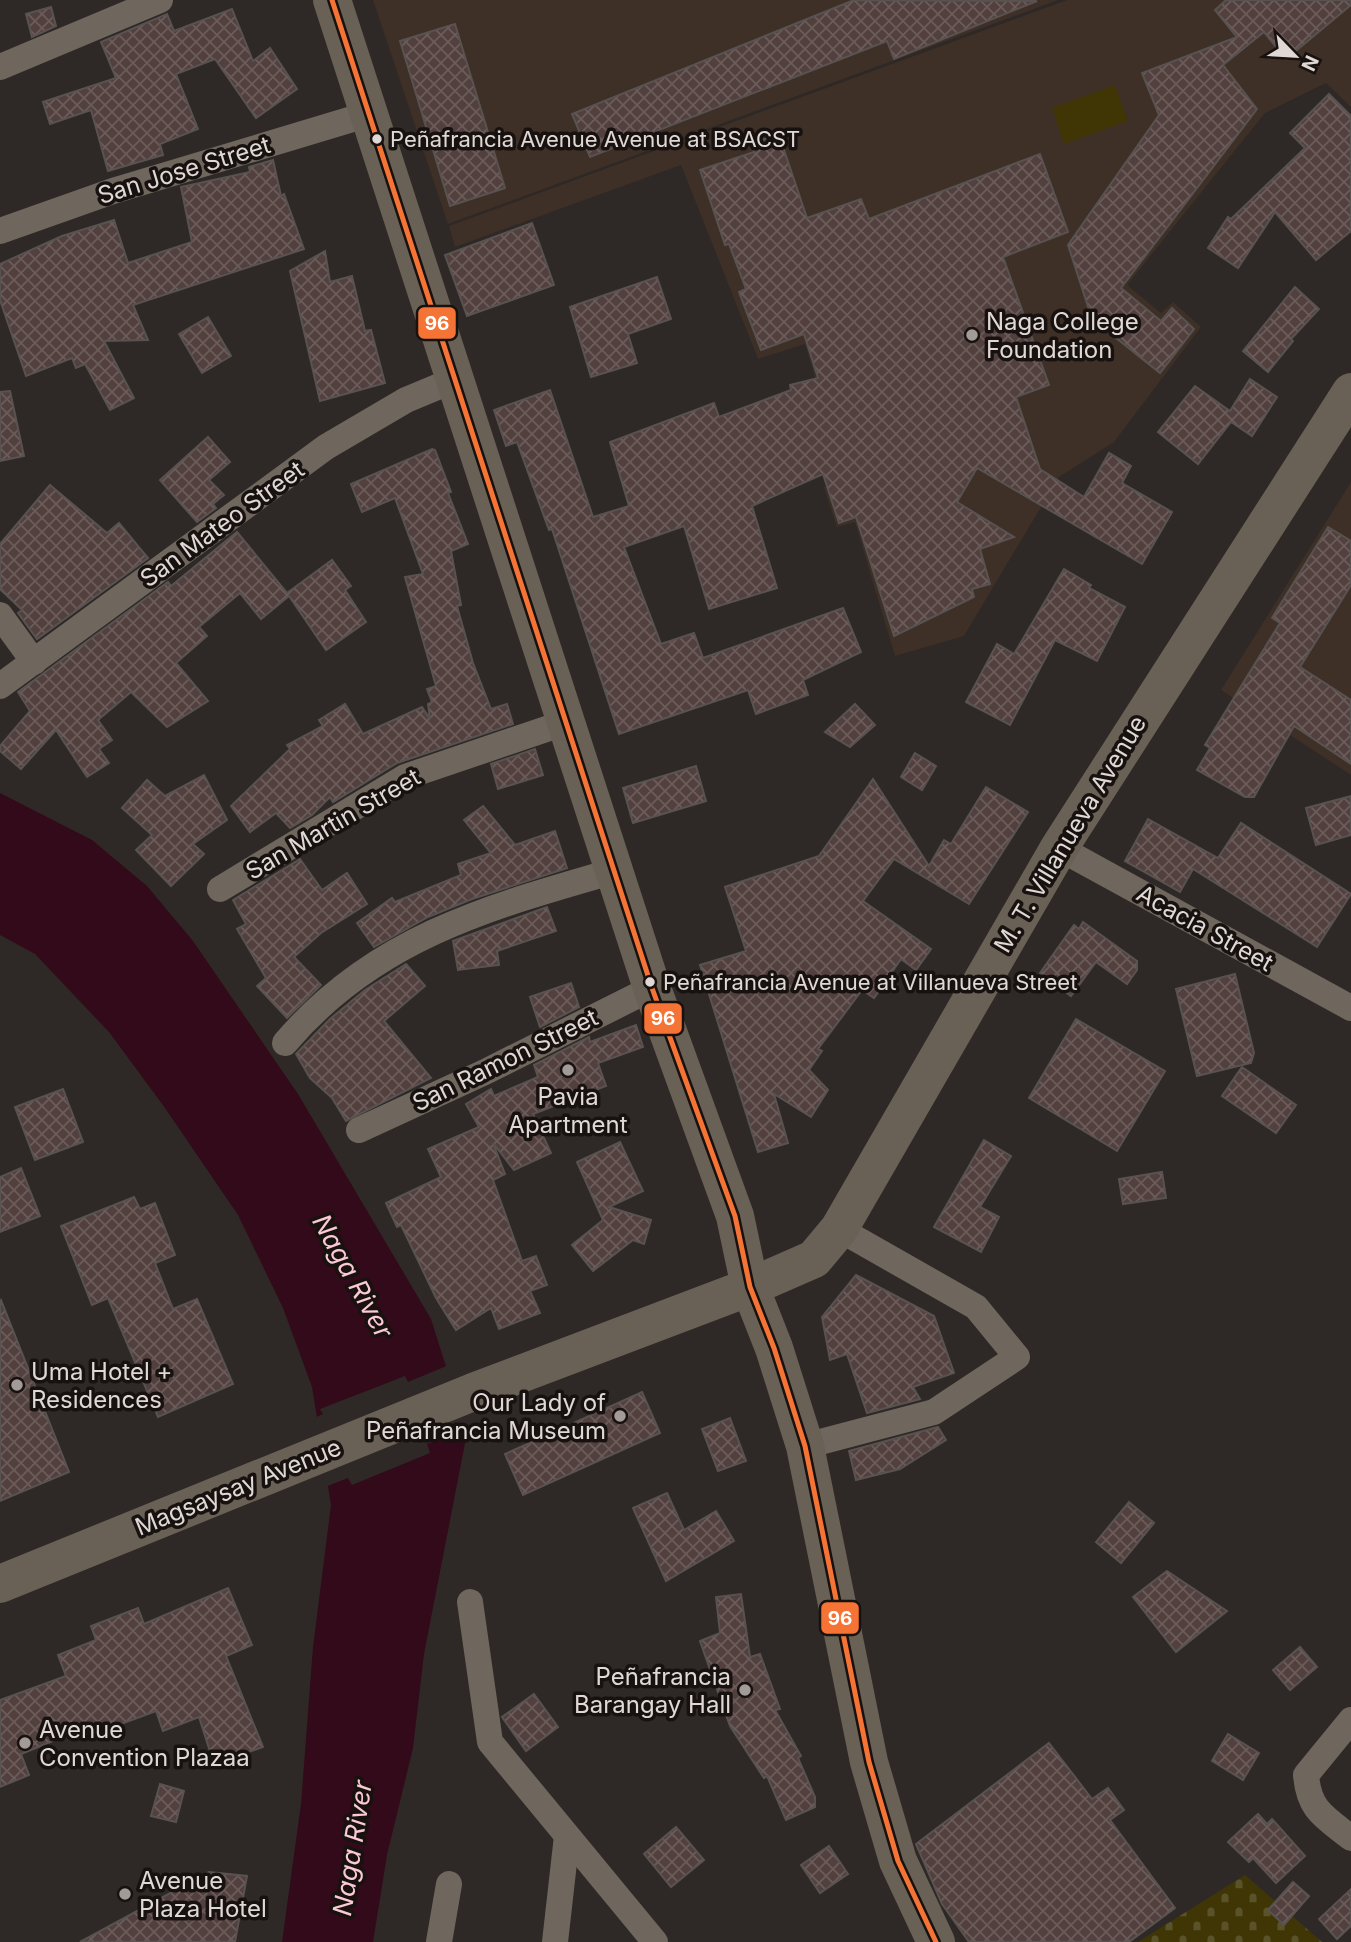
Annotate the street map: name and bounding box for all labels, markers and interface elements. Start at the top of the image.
north arrow [1260,21,1330,91]
text: N [1296,52,1323,74]
place label: Peñafrancia Avenue Avenue at BSACST [390,126,800,152]
street label: San Jose Street [94,130,274,210]
marker: Peñafrancia Avenue Avenue at BSACST [370,132,384,146]
line badge: 96 [417,306,457,340]
place label: Naga College Foundation [986,307,1139,364]
text: 96 [425,312,449,335]
marker: Naga College Foundation [964,327,980,343]
street label: San Mateo Street [134,455,310,593]
street label: M. T. Villanueva Avenue [988,710,1152,958]
street label: San Martin Street [241,762,426,886]
street label: Acacia Street [1132,879,1278,977]
place label: Peñafrancia Avenue at Villanueva Street [663,969,1077,995]
marker: Peñafrancia Avenue at Villanueva Street [643,975,657,989]
street label: San Ramon Street [408,1002,603,1117]
line badge: 96 [643,1002,683,1035]
text: 96 [651,1007,675,1030]
marker: Pavia Apartment [560,1062,576,1078]
place label: Pavia Apartment [508,1082,628,1139]
water label: Naga River [306,1209,400,1344]
place label: Uma Hotel + Residences [31,1357,172,1414]
marker: Uma Hotel + Residences [9,1377,25,1393]
place label: Our Lady of Peñafrancia Museum [366,1388,606,1445]
marker: Our Lady of Peñafrancia Museum [612,1408,628,1424]
street label: Magsaysay Avenue [131,1432,345,1542]
line badge: 96 [820,1601,860,1635]
text: 96 [828,1607,852,1630]
place label: Peñafrancia Barangay Hall [574,1662,731,1719]
marker: Peñafrancia Barangay Hall [737,1682,753,1698]
place label: Avenue Convention Plazaa [39,1715,250,1772]
marker: Avenue Convention Plazaa [17,1735,33,1751]
water label: Naga River [326,1777,378,1918]
place label: Avenue Plaza Hotel [139,1866,267,1923]
marker: Avenue Plaza Hotel [117,1886,133,1902]

